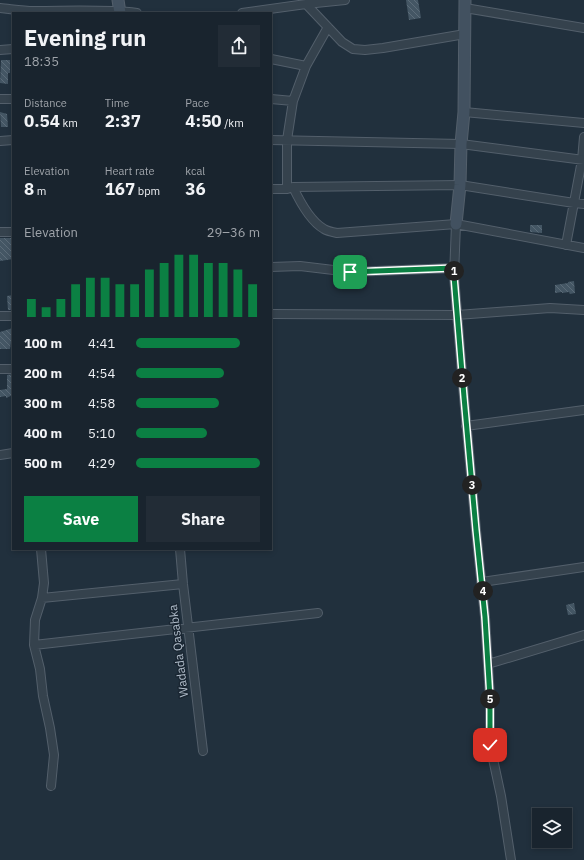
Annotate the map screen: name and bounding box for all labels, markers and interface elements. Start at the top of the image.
text: Evening run [24,23,146,52]
button: share [218,25,260,67]
text: 18:35 [24,53,59,70]
text: Distance [24,96,67,110]
text: Time [105,96,129,110]
text: Pace [185,96,209,110]
text: 0.54 [24,110,60,132]
text: 2:37 [105,110,141,132]
text: 4:50 [185,110,222,132]
text: km [60,116,78,130]
text: /km [222,116,244,130]
text: Elevation [24,164,70,178]
text: Heart rate [105,164,155,178]
text: kcal [185,164,205,178]
text: 8 [24,178,34,200]
text: 167 [105,178,135,200]
text: 36 [185,178,206,200]
text: m [34,184,46,198]
text: bpm [135,184,160,198]
text: Elevation [24,224,78,241]
text: 29–36 m [207,224,260,241]
pin [333,255,367,289]
icon: arrive [339,261,361,283]
pin: 1 [444,261,464,281]
text: 1 [451,264,457,278]
text: 100 m [24,335,62,352]
text: 4:41 [88,335,115,352]
text: 200 m [24,365,62,382]
text: 4:54 [88,365,115,382]
pin: 2 [452,368,472,388]
text: 2 [459,371,465,385]
text: 300 m [24,395,62,412]
text: 4:58 [88,395,115,412]
text: 400 m [24,425,62,442]
text: 5:10 [88,425,115,442]
text: 500 m [24,455,62,472]
text: 4:29 [88,455,115,472]
pin: 3 [462,475,482,495]
text: 3 [469,478,475,492]
button: Save [24,496,138,542]
button: Share [146,496,260,542]
pin: 4 [473,581,493,601]
text: 4 [480,584,486,598]
street label: Wadada Qasabka [165,603,191,698]
pin: 5 [480,689,500,709]
text: 5 [487,692,493,706]
pin [473,728,507,762]
icon: check [479,734,501,756]
map controls [532,808,572,848]
button: layers [532,808,572,848]

